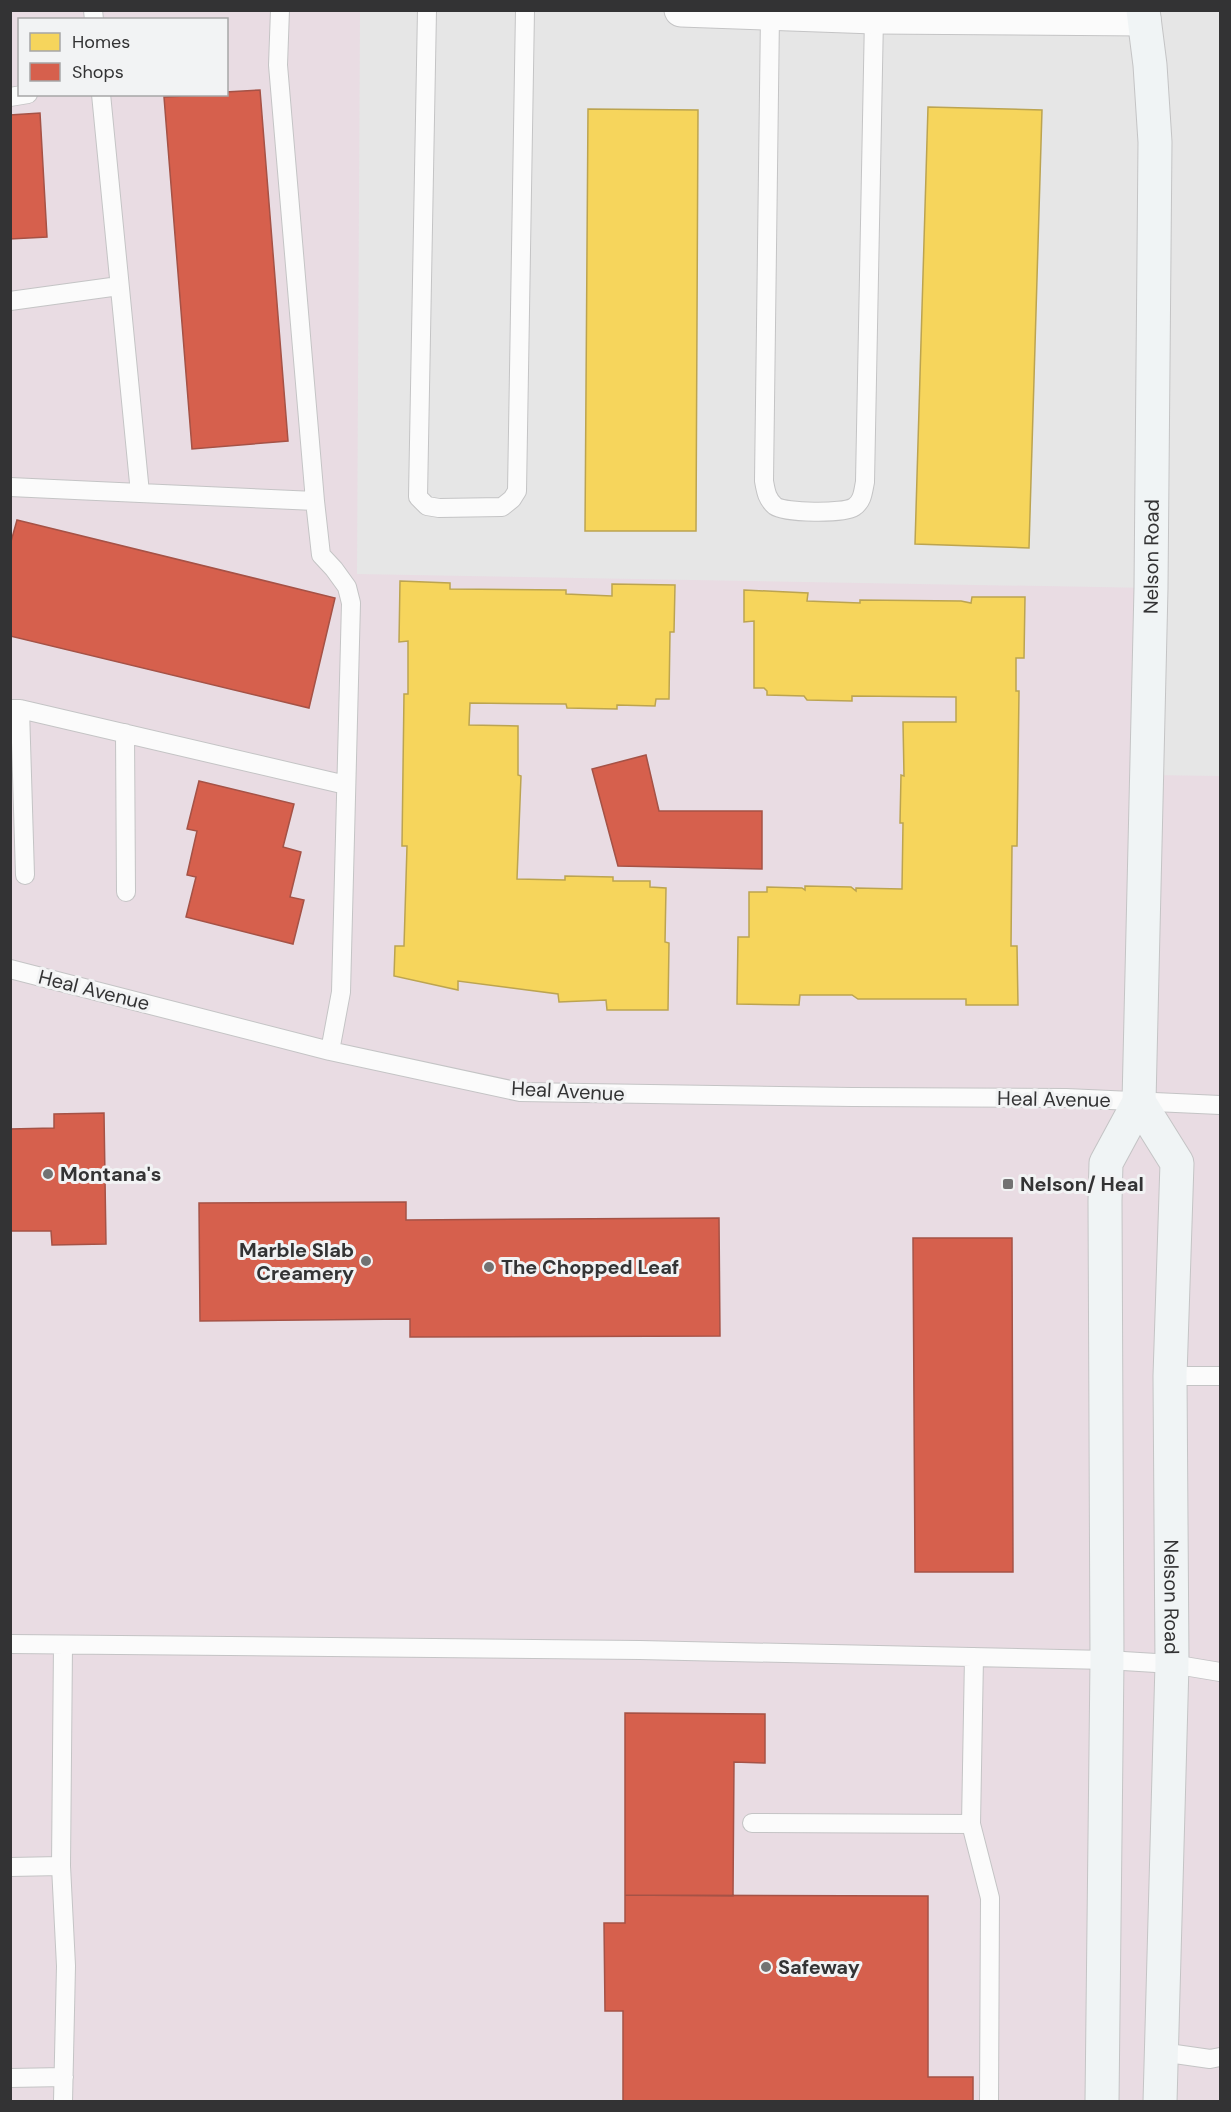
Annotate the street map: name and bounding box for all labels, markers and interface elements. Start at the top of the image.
legend [18,18,228,96]
text: Homes [72,30,130,54]
text: Shops [72,60,124,84]
street label: Nelson Road [1137,499,1165,614]
street label: Heal Avenue [36,964,152,1016]
street label: Heal Avenue [511,1075,625,1107]
street label: Heal Avenue [997,1085,1111,1113]
place label: Montana's [60,1161,161,1187]
marker: Montana's [41,1167,55,1181]
place label: Nelson/ Heal [1020,1171,1144,1197]
marker: Nelson/ Heal [1001,1177,1015,1191]
place label: Marble Slab Creamery [239,1237,354,1286]
marker: Marble Slab Creamery [359,1254,373,1268]
place label: The Chopped Leaf [501,1254,679,1280]
marker: The Chopped Leaf [482,1260,496,1274]
street label: Nelson Road [1158,1539,1185,1655]
place label: Safeway [778,1954,860,1980]
marker: Safeway [759,1960,773,1974]

